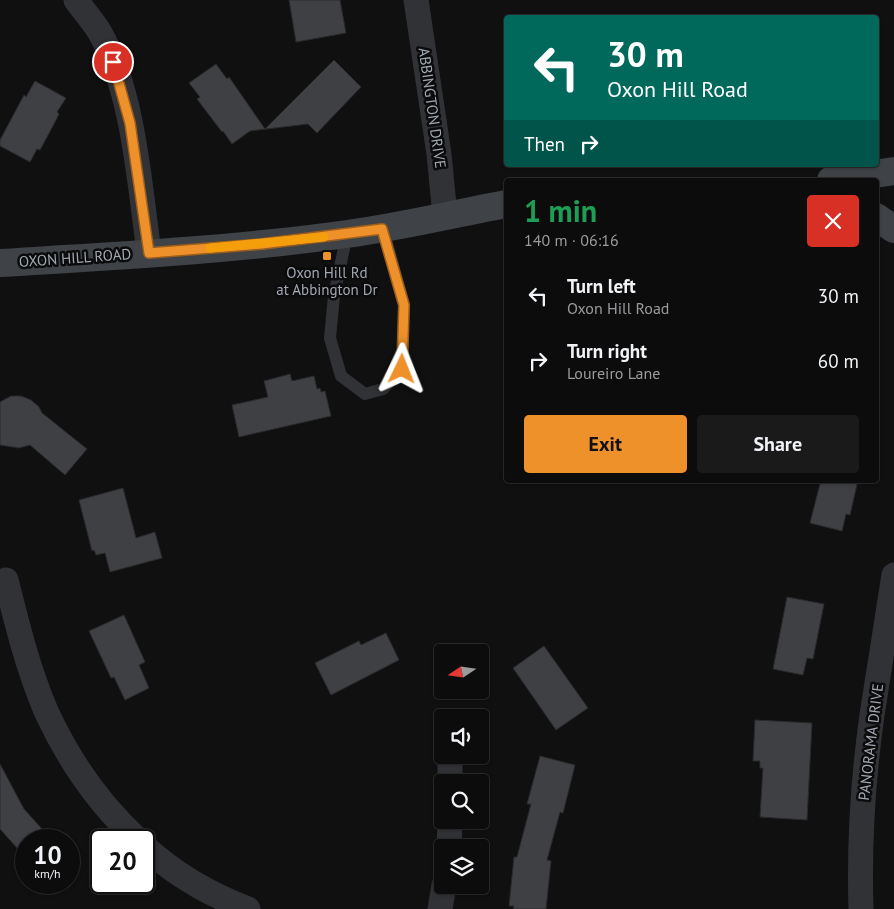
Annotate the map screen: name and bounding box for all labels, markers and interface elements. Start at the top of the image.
text: 30 m [607,31,684,77]
icon: left [524,35,589,100]
pin [92,41,134,83]
street label: ABBINGTON DRIVE [415,46,450,169]
icon: arrive [99,48,127,76]
text: Oxon Hill Road [607,75,748,103]
icon: right [575,130,603,158]
text: Then [524,132,565,156]
text: 1 min [524,191,597,230]
button: close [807,195,859,247]
text: 140 m · 06:16 [524,230,619,250]
street label: OXON HILL ROAD [18,244,132,271]
marker: Oxon Hill Rd at Abbington Dr [321,250,333,262]
place label: Oxon Hill Rd at Abbington Dr [276,263,378,299]
text: Turn left [567,274,636,298]
icon: left [524,282,552,310]
text: 30 m [818,284,859,308]
text: Oxon Hill Road [567,298,669,318]
text: Turn right [567,339,647,363]
position arrow [375,342,427,394]
icon: right [524,347,552,375]
text: 60 m [818,349,859,373]
text: Loureiro Lane [567,363,660,383]
button: Exit [524,415,687,473]
button: Share [697,415,859,473]
north arrow [434,644,489,699]
map controls [434,644,489,894]
street label: PANORAMA DRIVE [854,682,887,801]
button: sound [434,709,489,764]
button: search [434,774,489,829]
speed limit sign: 20 [90,829,155,894]
text: 10 [33,839,62,871]
button: layers [434,839,489,894]
text: km/h [34,866,61,881]

